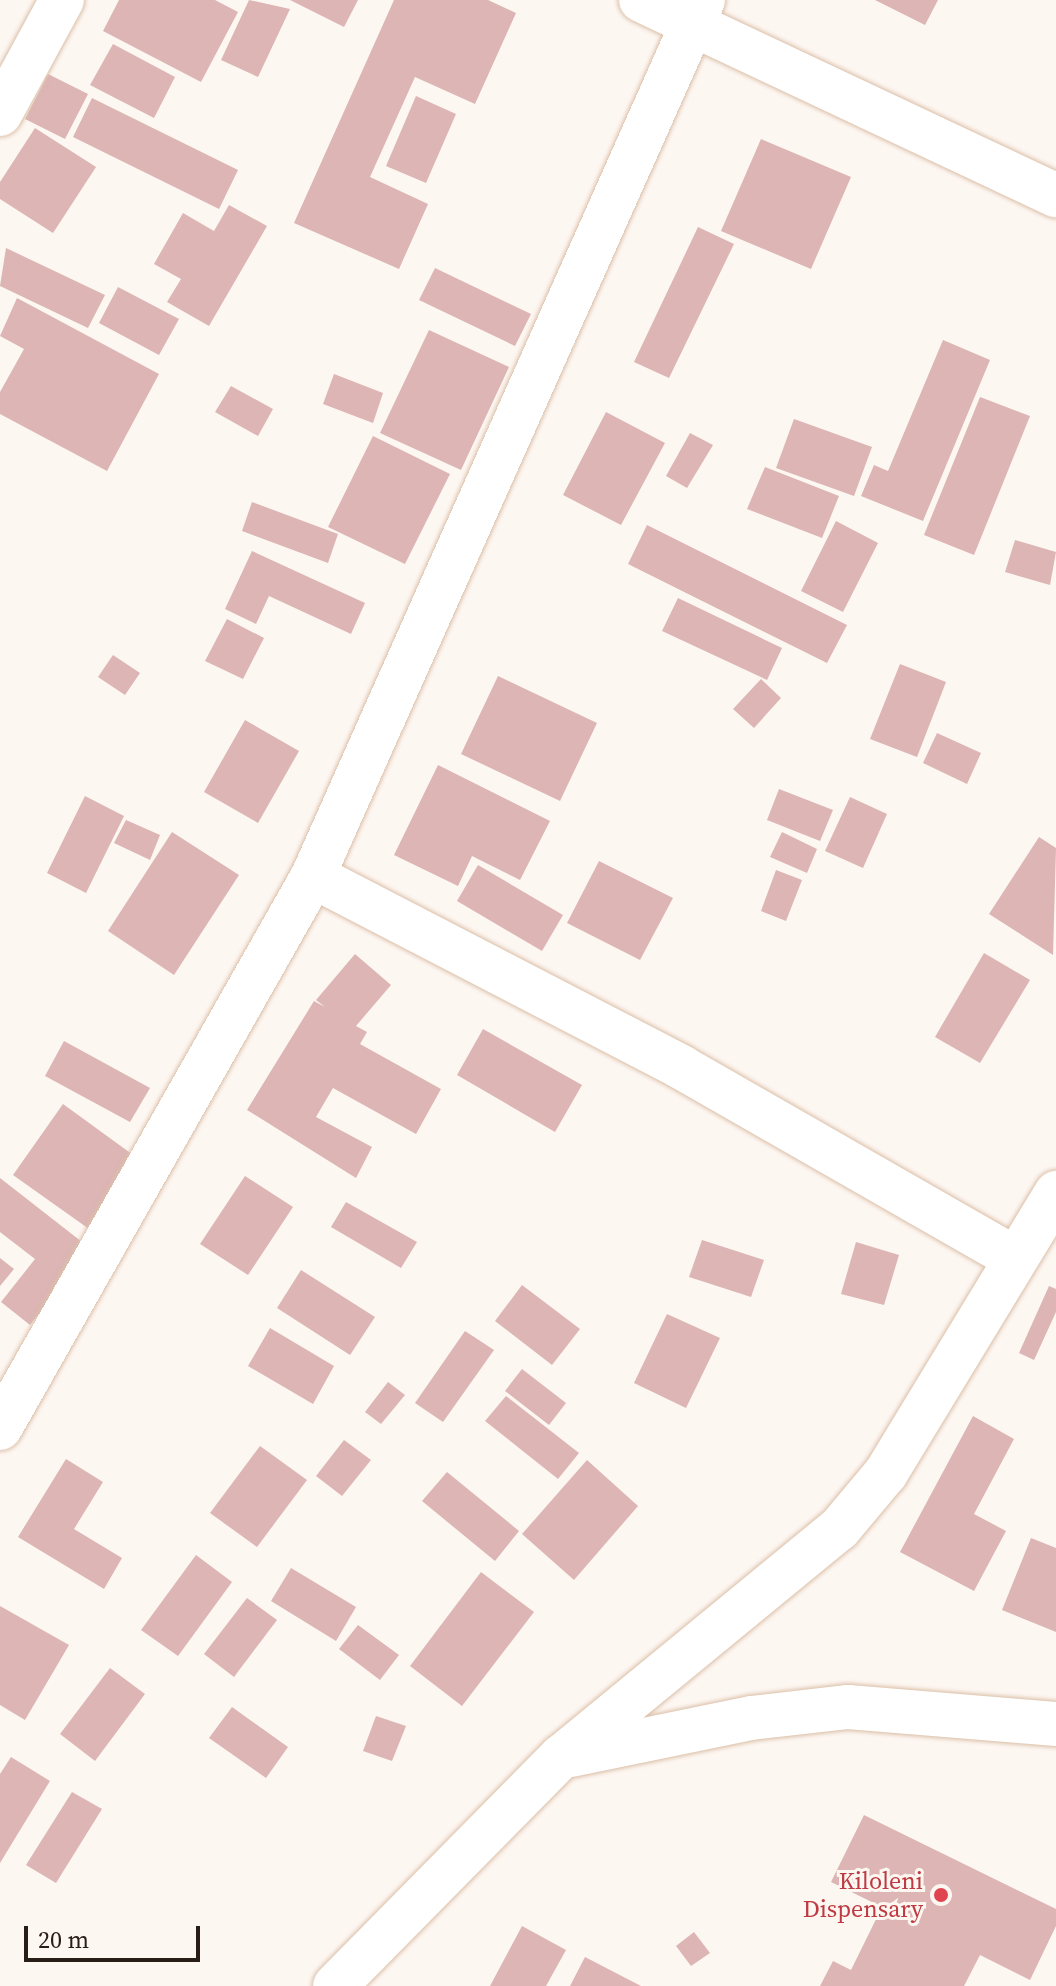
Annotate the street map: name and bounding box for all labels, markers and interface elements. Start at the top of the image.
place label: Kiloleni Dispensary [803,1867,923,1923]
marker: Kiloleni Dispensary [930,1884,952,1906]
scale bar [28,1910,204,1960]
text: 20 m [38,1923,89,1956]

